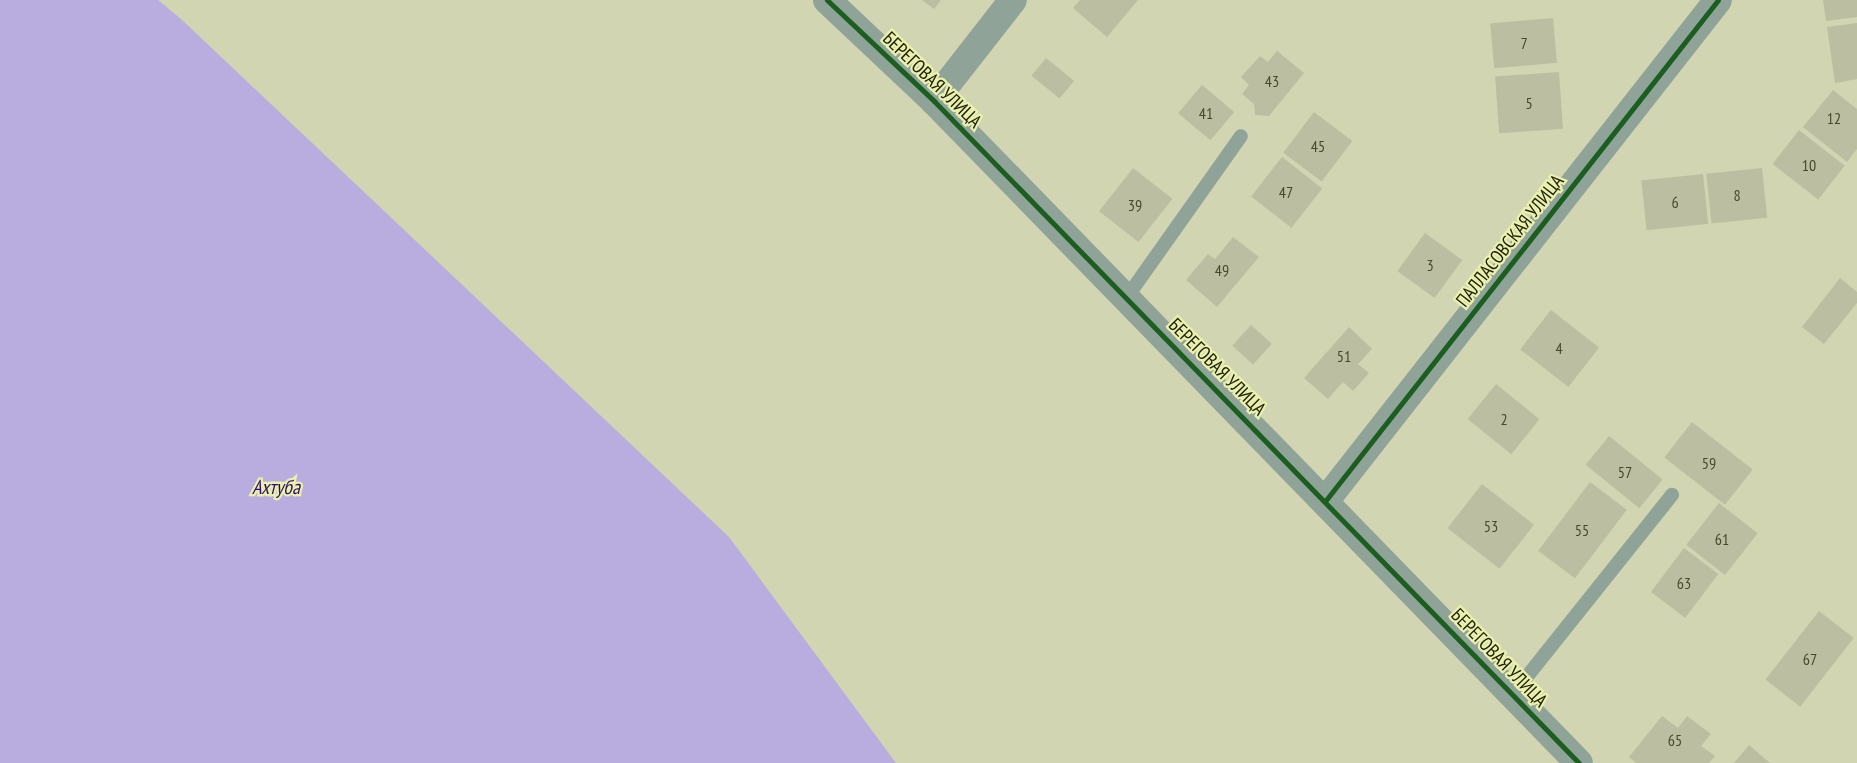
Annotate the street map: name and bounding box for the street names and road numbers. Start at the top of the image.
street label: БЕРЕГОВАЯ УЛИЦА [878,27,986,133]
street label: ПАЛЛАСОВСКАЯ УЛИЦА [1451,170,1569,312]
street label: БЕРЕГОВАЯ УЛИЦА [1163,313,1271,421]
street label: БЕРЕГОВАЯ УЛИЦА [1446,604,1552,712]

